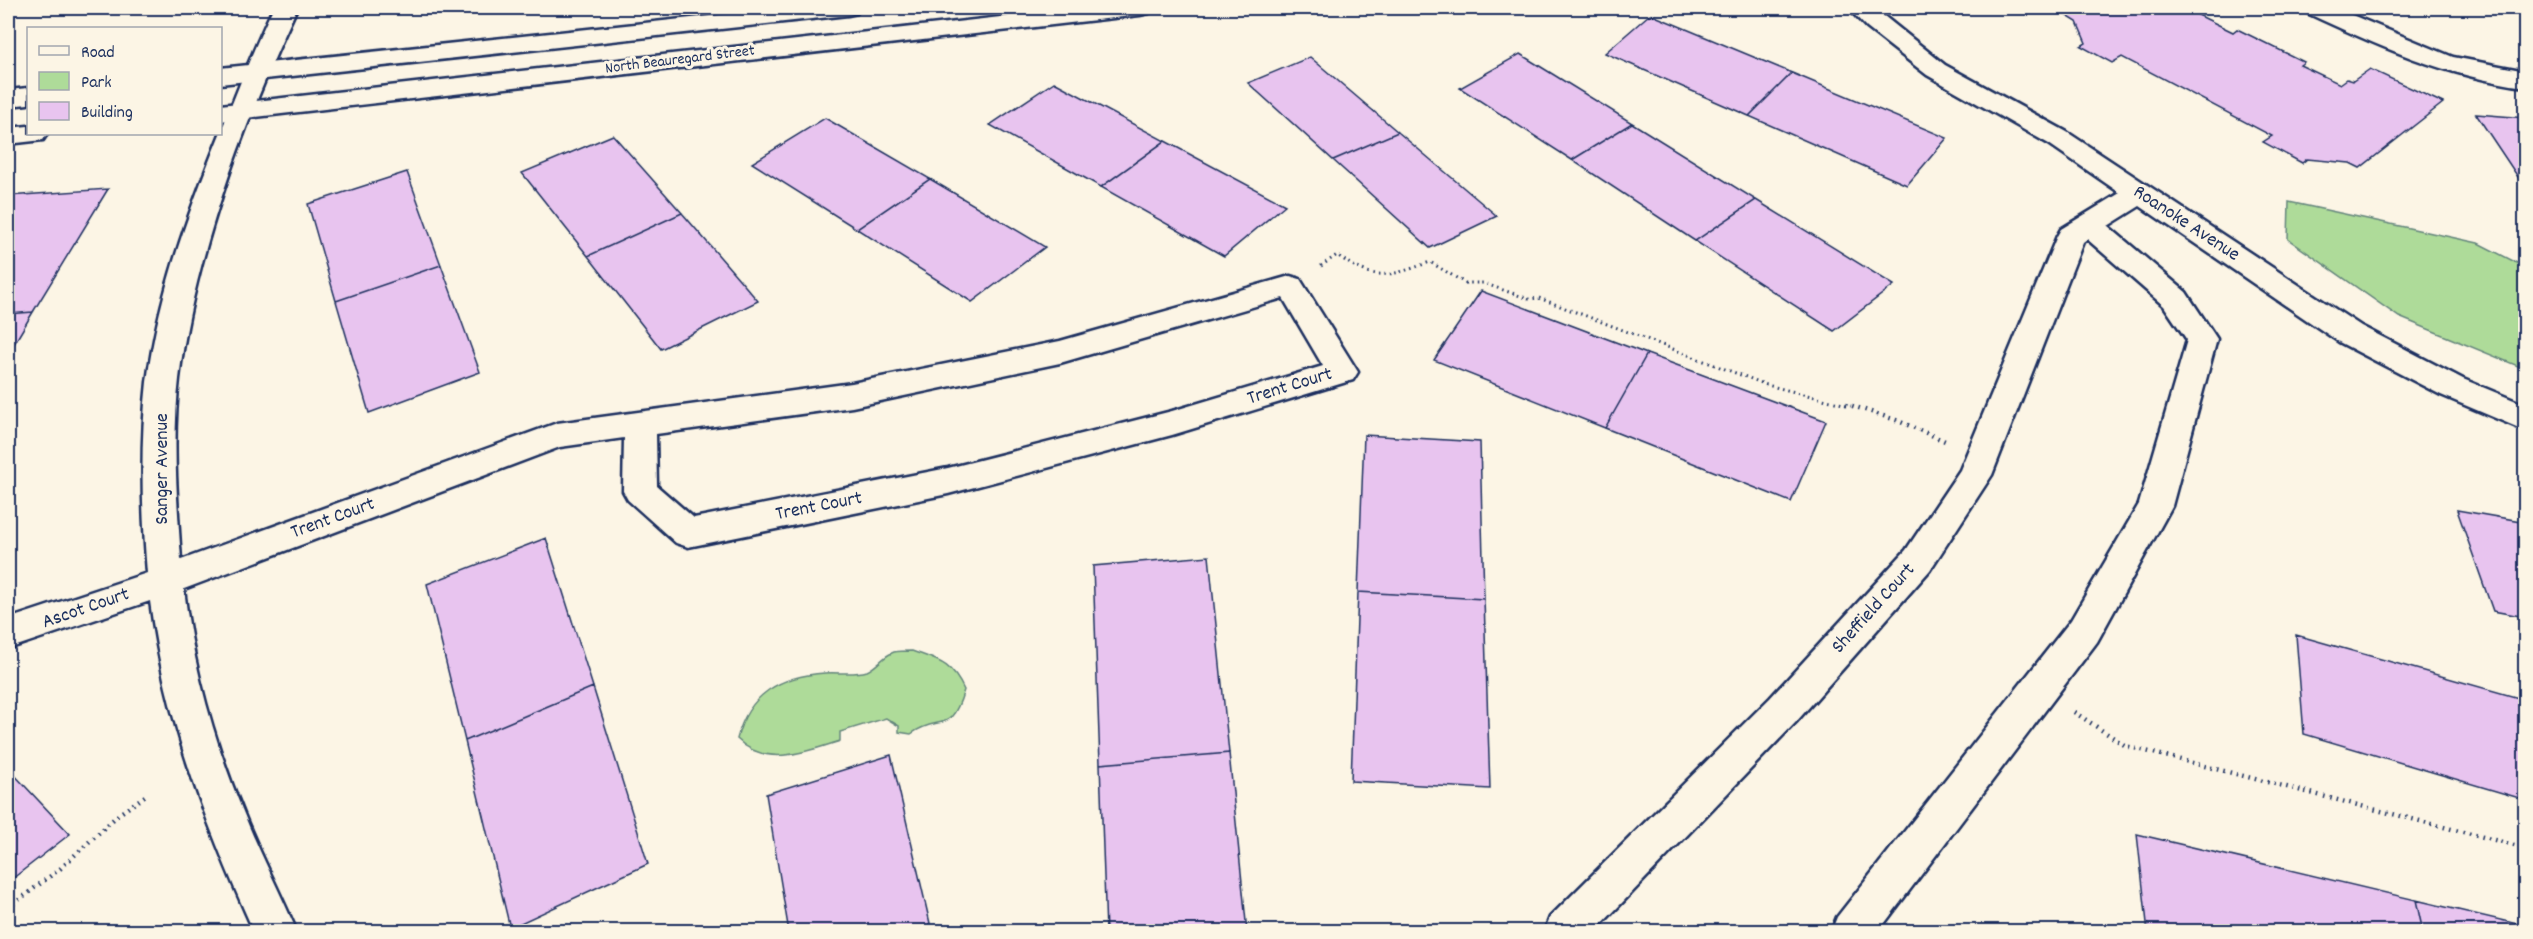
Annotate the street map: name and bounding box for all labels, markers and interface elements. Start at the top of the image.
legend [27,27,222,135]
street label: North Beauregard Street [604,39,756,81]
text: Road [81,41,115,66]
text: Park [81,71,112,96]
text: Building [81,101,133,126]
street label: Roanoke Avenue [2127,179,2245,269]
street label: Trent Court [1244,361,1336,413]
street label: Sanger Avenue [149,413,177,525]
street label: Trent Court [773,485,865,529]
street label: Trent Court [287,491,379,547]
street label: Sheffield Court [1826,558,1922,660]
street label: Ascot Court [39,581,133,637]

